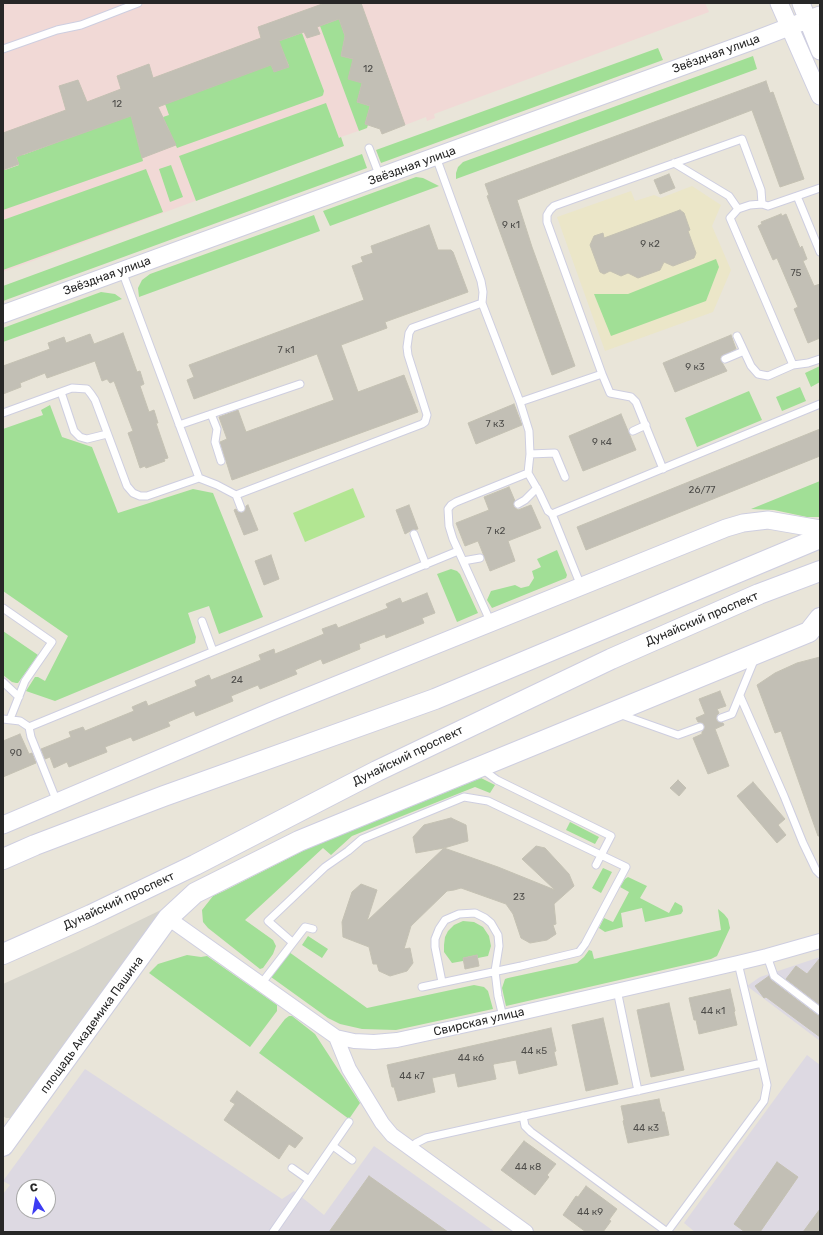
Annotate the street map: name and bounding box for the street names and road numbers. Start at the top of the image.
street label: Звёздная улица [670,31,762,77]
street label: Звёздная улица [366,143,458,189]
street label: Звёздная улица [61,253,153,299]
street label: Дунайский проспект [643,589,761,649]
street label: Дунайский проспект [350,723,466,789]
street label: Дунайский проспект [61,869,177,933]
street label: площадь Академика Пашина [37,954,147,1096]
street label: Свирская улица [432,1005,526,1039]

